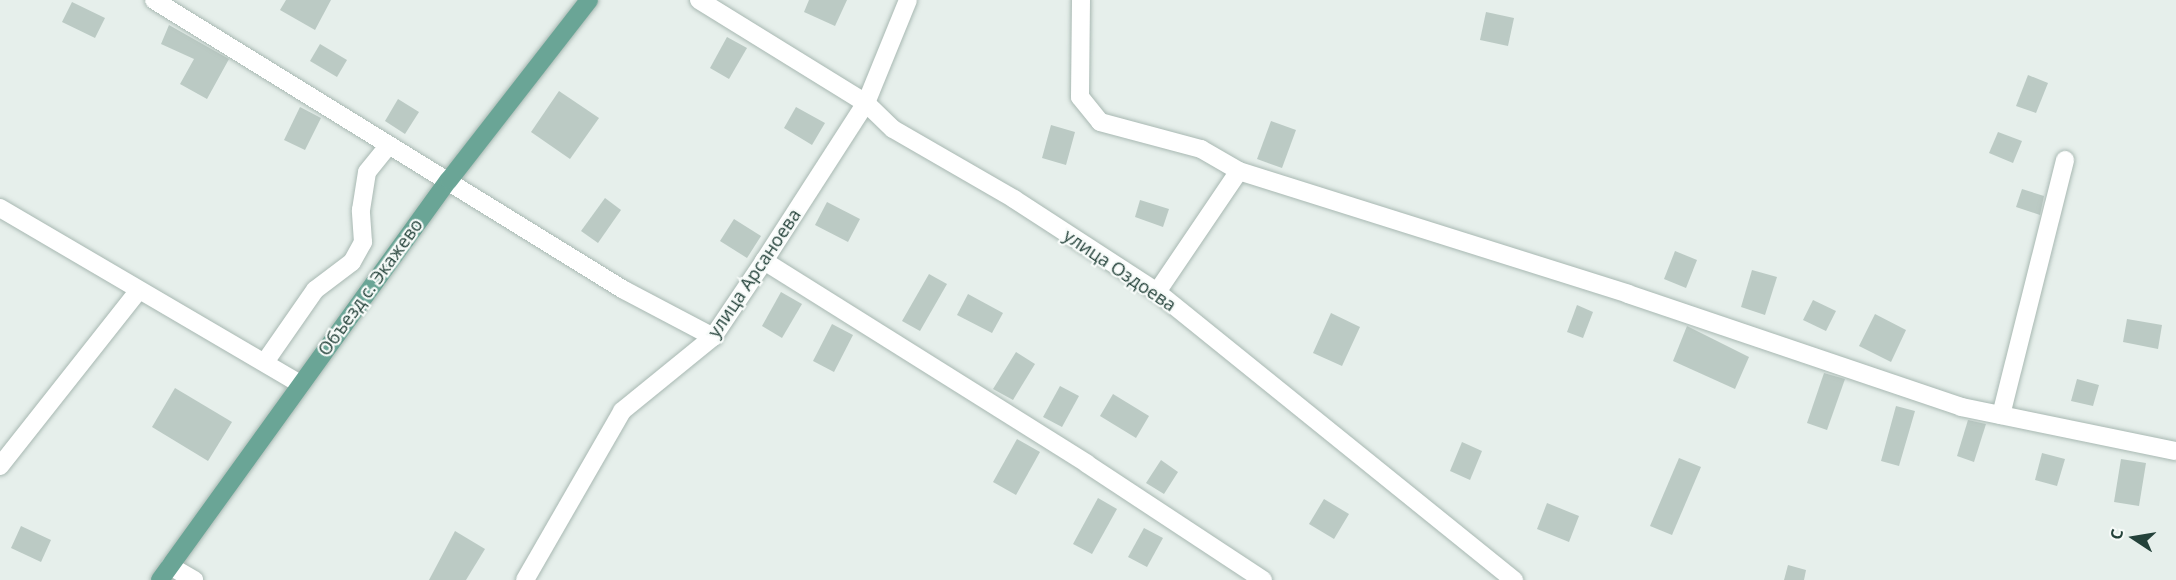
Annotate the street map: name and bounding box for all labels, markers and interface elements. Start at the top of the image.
street label: улица Арсаноева [703,205,805,341]
street label: Объезд с. Экажево [313,214,427,360]
street label: улица Оздоева [1060,224,1180,316]
north arrow [2104,508,2164,568]
text: С [2105,527,2128,542]

